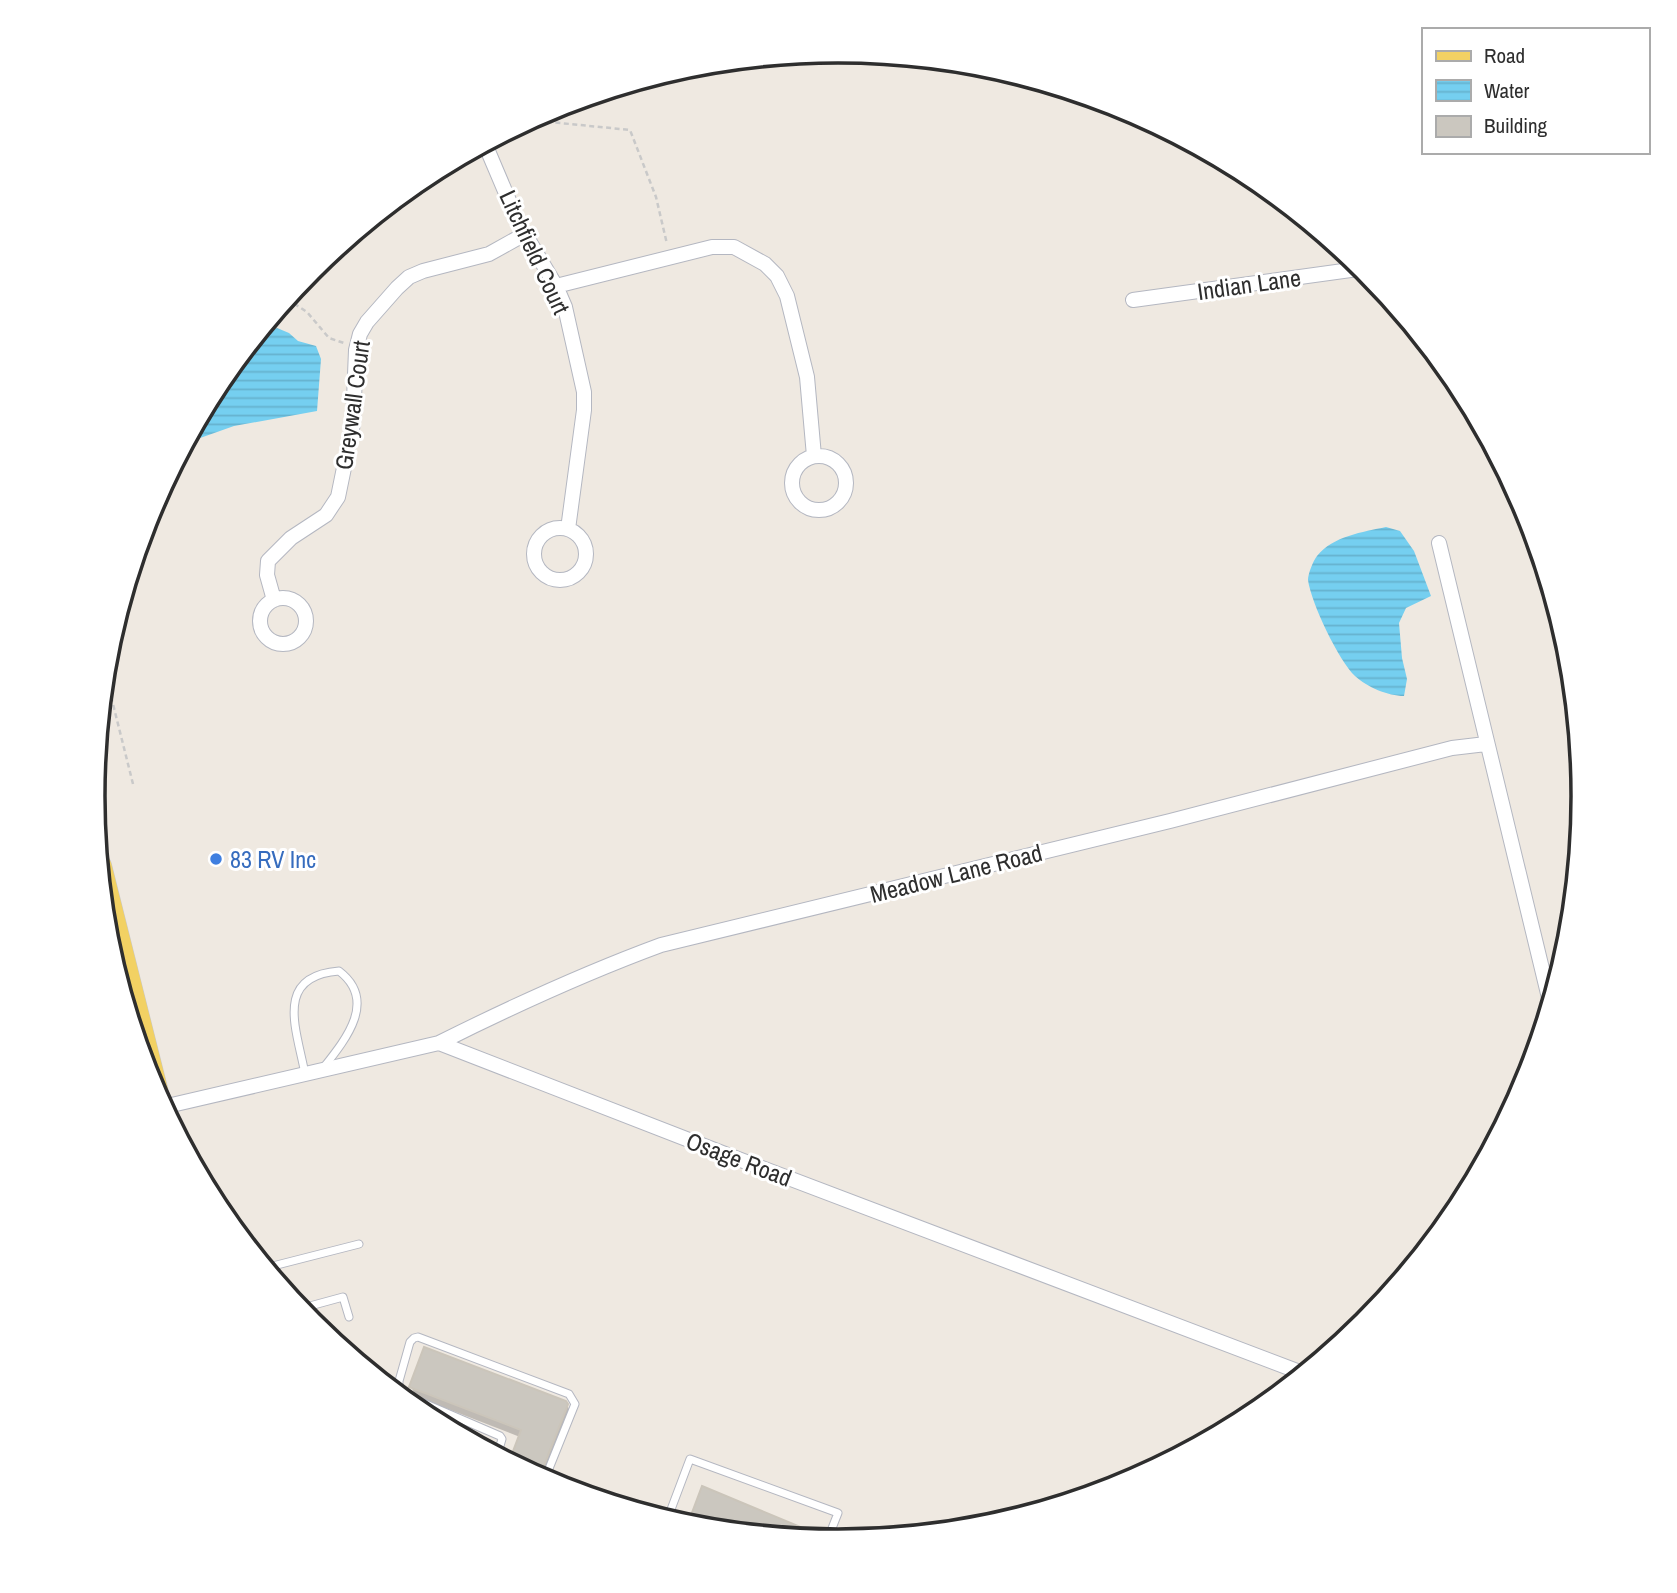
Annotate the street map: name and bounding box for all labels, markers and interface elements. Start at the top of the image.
legend [1422,28,1649,154]
text: Road [1484,41,1525,70]
text: Water [1484,76,1530,105]
text: Building [1484,111,1548,140]
street label: Litchfield Court [492,185,578,320]
street label: Indian Lane [1195,261,1303,307]
street label: Greywall Court [327,338,377,472]
street label: Meadow Lane Road [867,836,1045,910]
place label: 83 RV Inc [230,843,316,875]
marker: 83 RV Inc [208,851,224,867]
street label: Osage Road [682,1124,796,1194]

